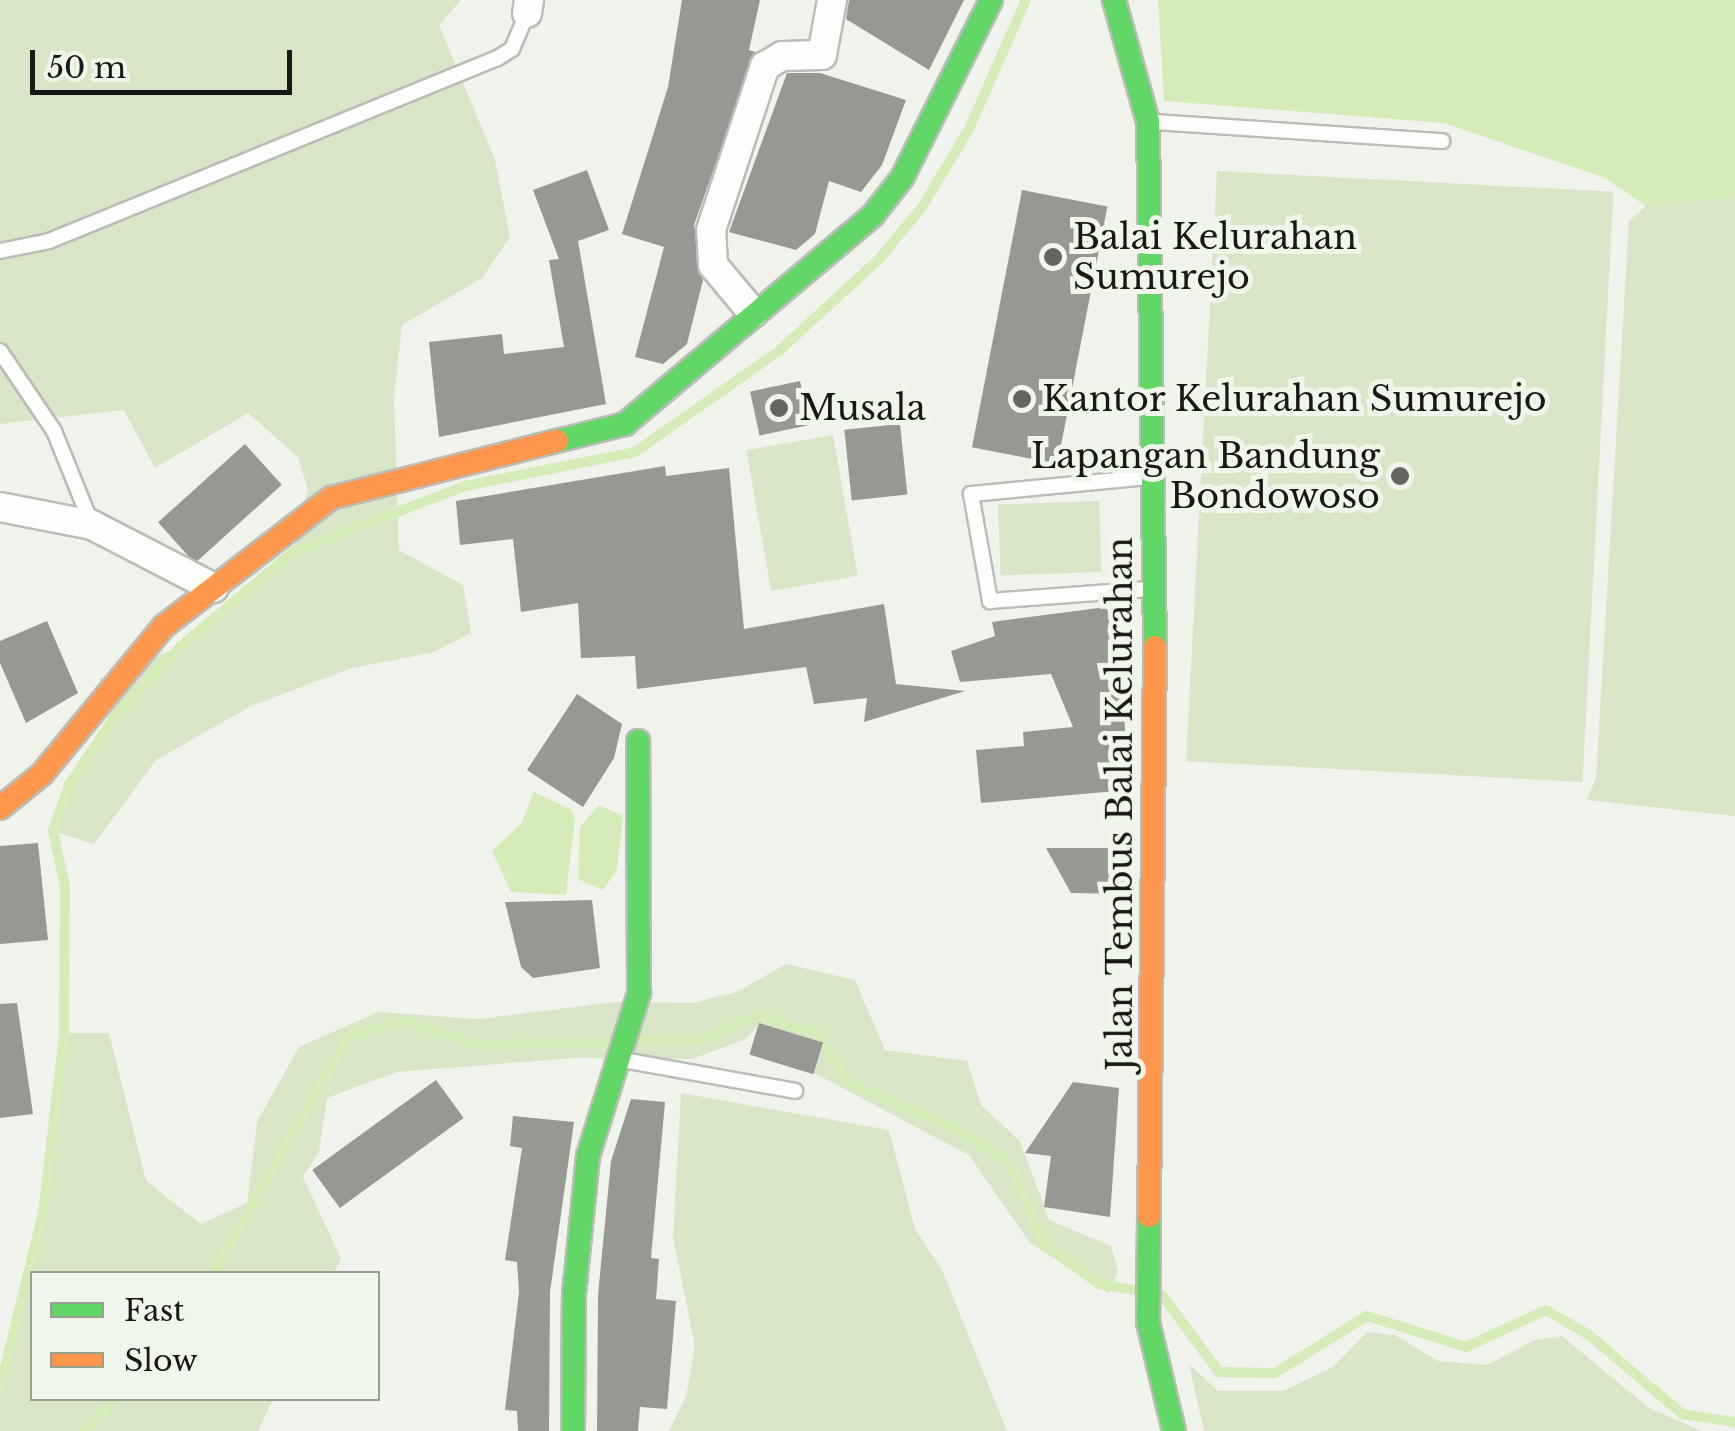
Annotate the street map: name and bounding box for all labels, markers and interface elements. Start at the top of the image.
scale bar [35,30,298,92]
text: 50 m [47,49,126,86]
place label: Balai Kelurahan Sumurejo [1073,216,1357,298]
marker: Balai Kelurahan Sumurejo [1042,246,1064,268]
place label: Kantor Kelurahan Sumurejo [1042,378,1548,420]
place label: Musala [799,387,926,429]
marker: Kantor Kelurahan Sumurejo [1011,388,1033,410]
marker: Musala [768,397,790,419]
place label: Lapangan Bandung Bondowoso [1031,435,1380,517]
marker: Lapangan Bandung Bondowoso [1389,465,1411,487]
street label: Jalan Tembus Balai Kelurahan [1099,536,1141,1072]
legend [30,1271,380,1401]
text: Fast [124,1292,185,1329]
text: Slow [124,1342,198,1379]

